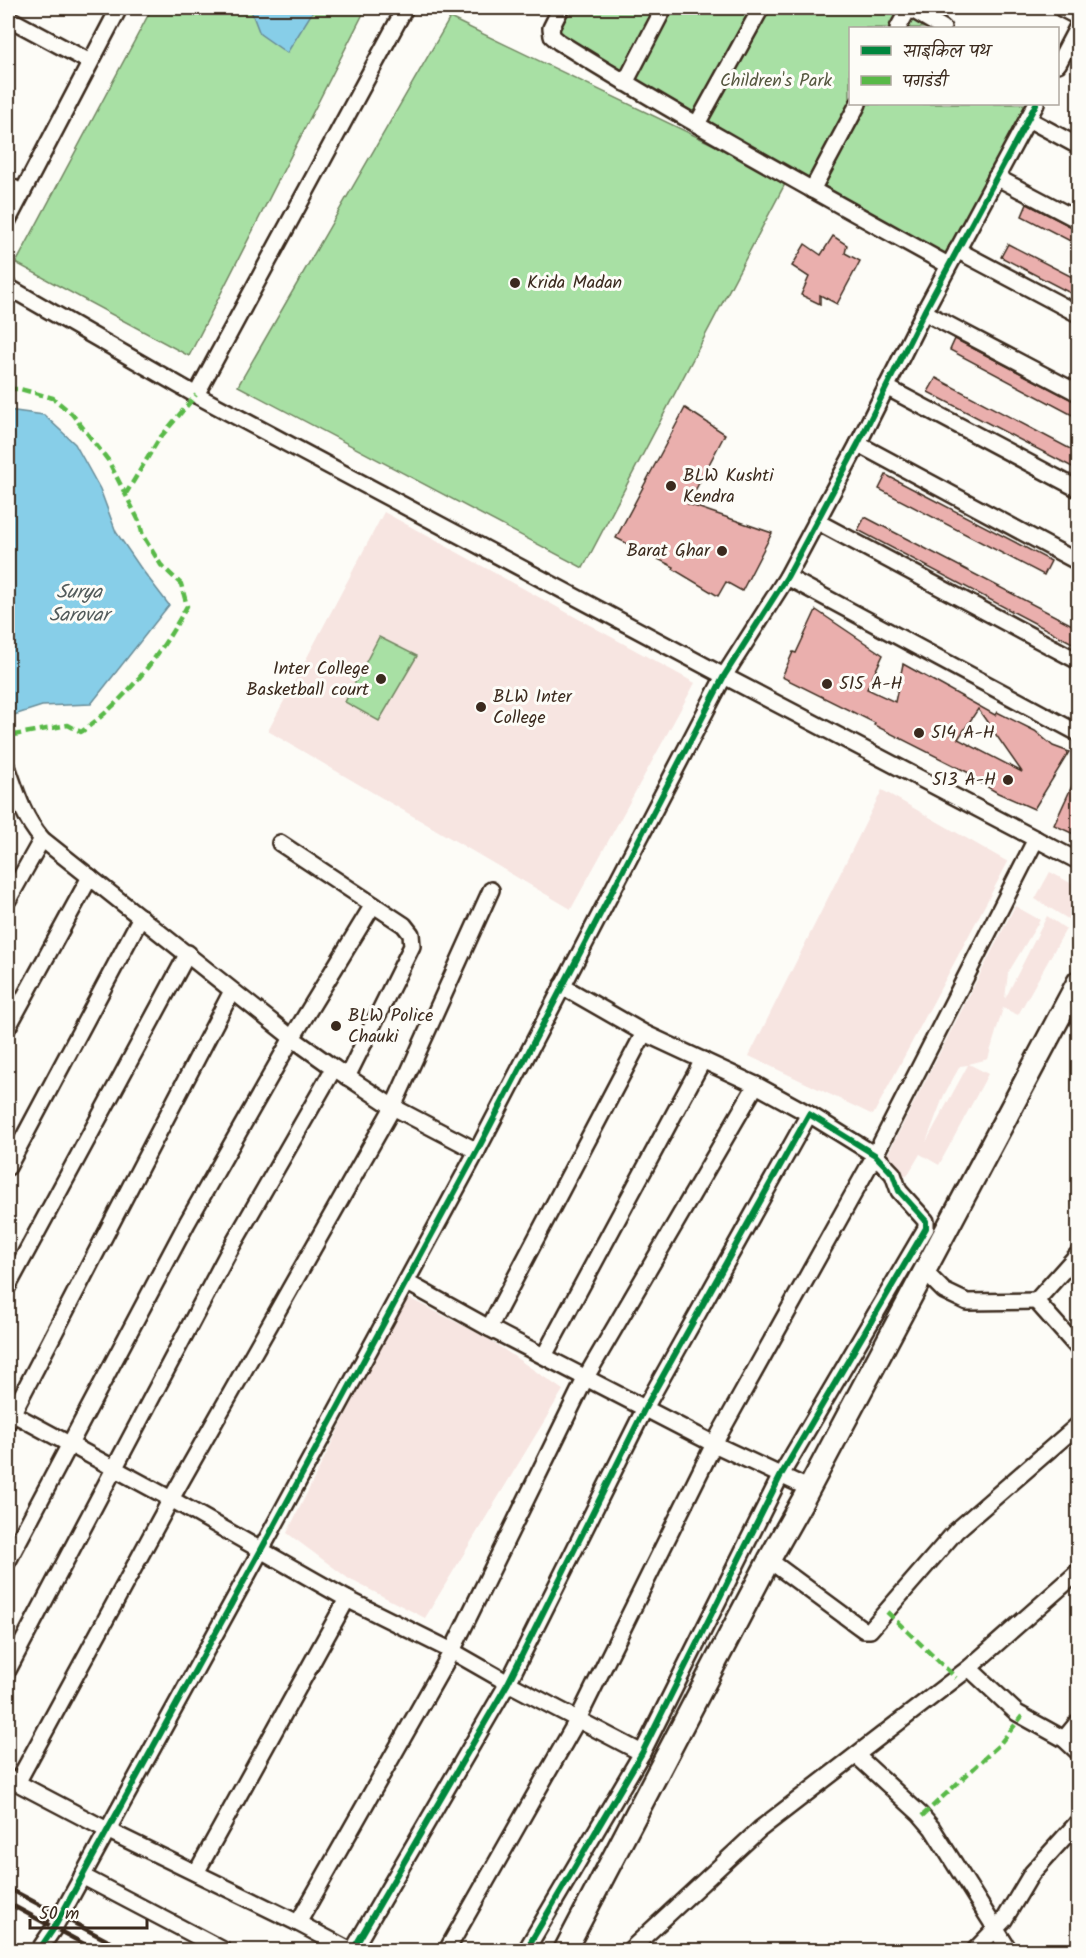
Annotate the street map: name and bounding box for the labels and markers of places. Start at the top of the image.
place label: Krida Madan [527,269,622,298]
marker: Krida Madan [508,276,522,290]
place label: BLW Kushti Kendra [683,462,774,512]
marker: BLW Kushti Kendra [664,479,678,493]
place label: Barat Ghar [626,537,711,566]
marker: Barat Ghar [715,544,729,558]
place label: Inter College Basketball court [246,655,370,705]
place label: 515 A-H [839,670,902,699]
marker: Inter College Basketball court [374,672,388,686]
marker: 515 A-H [820,677,834,691]
place label: BLW Inter College [493,683,573,733]
marker: BLW Inter College [474,700,488,714]
place label: 514 A-H [931,719,995,748]
marker: 514 A-H [912,726,926,740]
place label: 513 A-H [932,766,996,795]
marker: 513 A-H [1001,773,1015,787]
place label: BLW Police Chauki [348,1002,433,1052]
marker: BLW Police Chauki [329,1019,343,1033]

